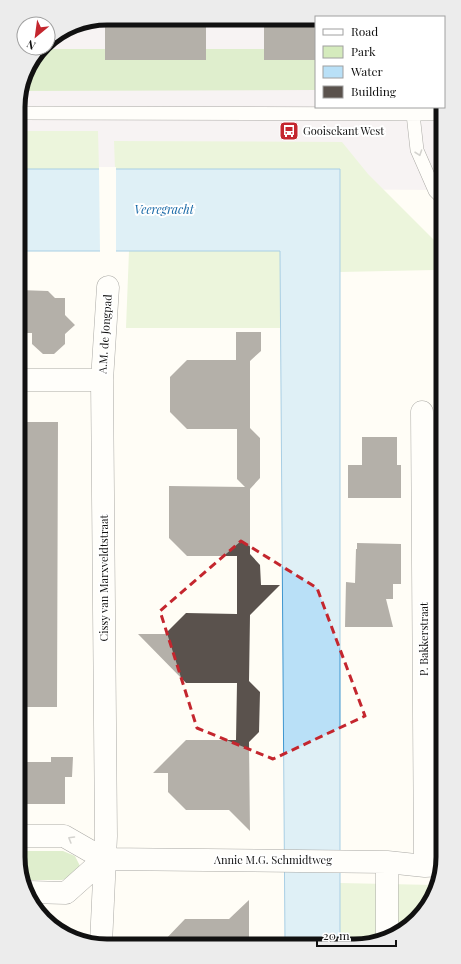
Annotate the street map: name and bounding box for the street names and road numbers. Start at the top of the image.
street label: A.M. de Jongpad [94,293,115,375]
street label: Cissy van Marxveldtstraat [96,515,111,641]
street label: P. Bakkerstraat [416,602,431,676]
street label: Annie M.G. Schmidtweg [213,852,332,867]

